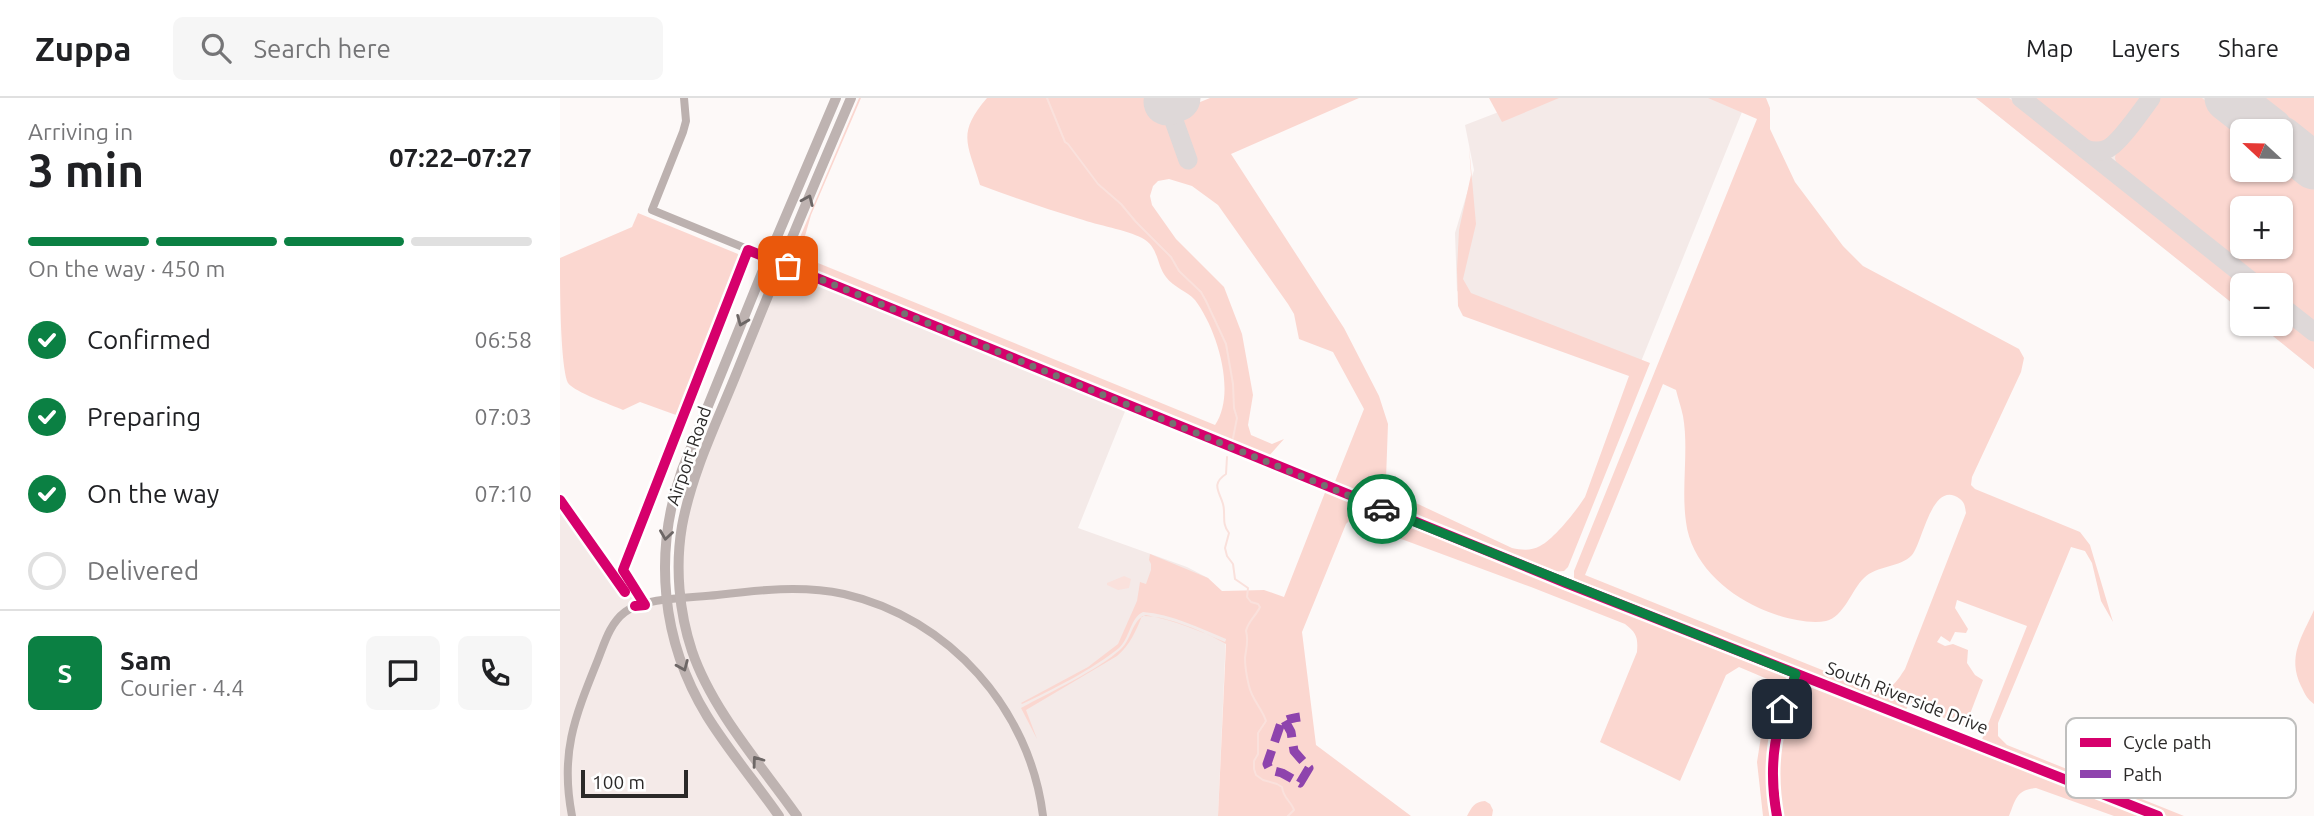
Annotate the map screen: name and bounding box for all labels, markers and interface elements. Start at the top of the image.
search box [173,17,663,80]
icon: search [197,29,235,67]
text: Zuppa [35,30,131,67]
text: Search here [253,34,391,63]
text: Map [2026,35,2073,62]
text: Layers [2111,35,2180,62]
text: Share [2218,35,2279,62]
text: Arriving in [28,119,133,144]
north arrow [2230,119,2292,182]
map controls [2230,119,2293,336]
text: 07:22–07:27 [389,143,532,172]
text: 3 min [28,144,144,196]
one-way arrow [799,195,813,207]
button: + [2230,196,2293,259]
pin [758,236,818,296]
icon: bag [769,247,807,285]
text: On the way · 450 m [28,256,225,281]
button: − [2230,273,2293,336]
one-way arrow [736,314,750,326]
icon: check [28,321,66,359]
text: Confirmed [87,325,211,354]
text: 06:58 [474,327,532,352]
icon: check [28,398,66,436]
text: Preparing [87,402,201,431]
text: 07:03 [474,404,532,429]
street label: Airport Road [662,404,714,508]
courier [1347,474,1417,544]
icon: check [28,475,66,513]
text: On the way [87,479,219,508]
text: 07:10 [474,481,532,506]
icon: car [1363,490,1401,528]
one-way arrow [659,529,674,541]
text: Delivered [87,556,199,585]
button: chat [366,636,440,710]
button: phone [458,636,532,710]
text: Sam [120,646,172,675]
street label: South Riverside Drive [1823,657,1991,737]
text: S [58,659,72,688]
one-way arrow [675,659,689,672]
text: Courier · 4.4 [120,675,244,700]
pin [1752,679,1812,739]
icon: home [1763,690,1801,728]
legend [2066,718,2296,798]
text: Cycle path [2123,731,2212,753]
one-way arrow [753,756,765,768]
text: Path [2123,763,2162,785]
scale bar [581,767,688,799]
text: 100 m [592,771,645,793]

